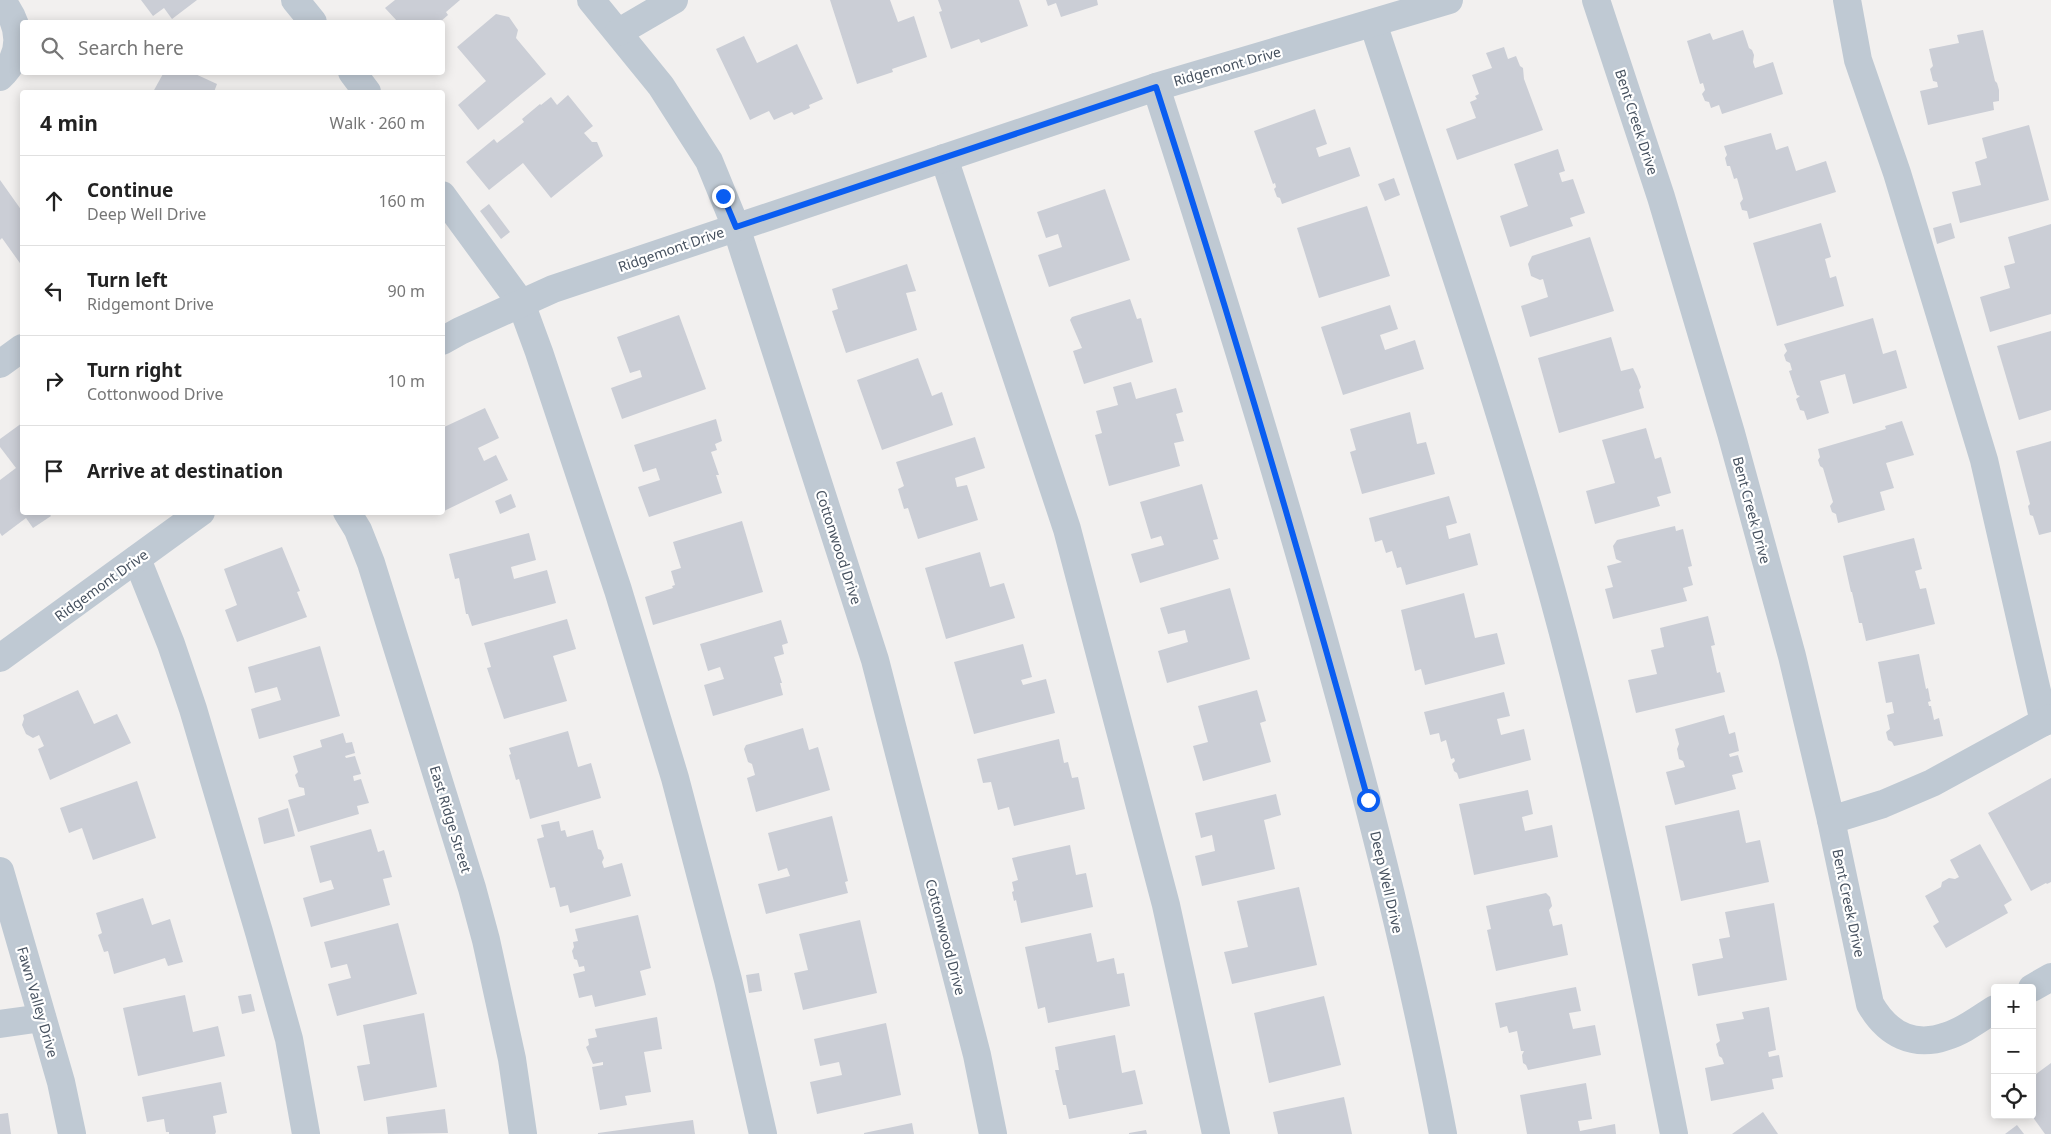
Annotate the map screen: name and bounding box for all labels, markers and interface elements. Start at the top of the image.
search box [20,20,445,75]
icon: search [38,34,66,62]
text: Search here [78,35,184,61]
street label: Ridgemont Drive [1171,42,1283,90]
street label: Bent Creek Drive [1611,67,1663,177]
text: 4 min [40,109,98,137]
text: Walk · 260 m [330,112,425,134]
text: Continue [87,177,173,203]
route end [712,185,735,208]
icon: ahead [40,187,68,215]
text: 160 m [378,190,425,212]
text: Deep Well Drive [87,203,206,225]
street label: Ridgemont Drive [615,222,727,276]
text: Turn left [87,267,168,293]
icon: left [40,277,68,305]
text: 90 m [388,280,425,302]
text: Ridgemont Drive [87,293,214,315]
text: Turn right [87,357,182,383]
icon: right [40,367,68,395]
text: 10 m [388,370,425,392]
text: Cottonwood Drive [87,383,223,405]
street label: Bent Creek Drive [1729,454,1775,566]
icon: arrive [40,457,68,485]
text: Arrive at destination [87,458,283,484]
street label: Cottonwood Drive [812,487,867,607]
street label: Ridgemont Drive [51,545,152,625]
street label: East Ridge Street [426,763,476,875]
route start [1357,789,1380,812]
street label: Deep Well Drive [1366,829,1408,935]
street label: Bent Creek Drive [1828,847,1870,959]
street label: Cottonwood Drive [921,877,971,997]
street label: Fawn Valley Drive [13,944,63,1060]
map controls [1991,984,2036,1119]
button: + [1991,984,2036,1029]
button: − [1991,1029,2036,1074]
button: locate [1991,1074,2036,1119]

